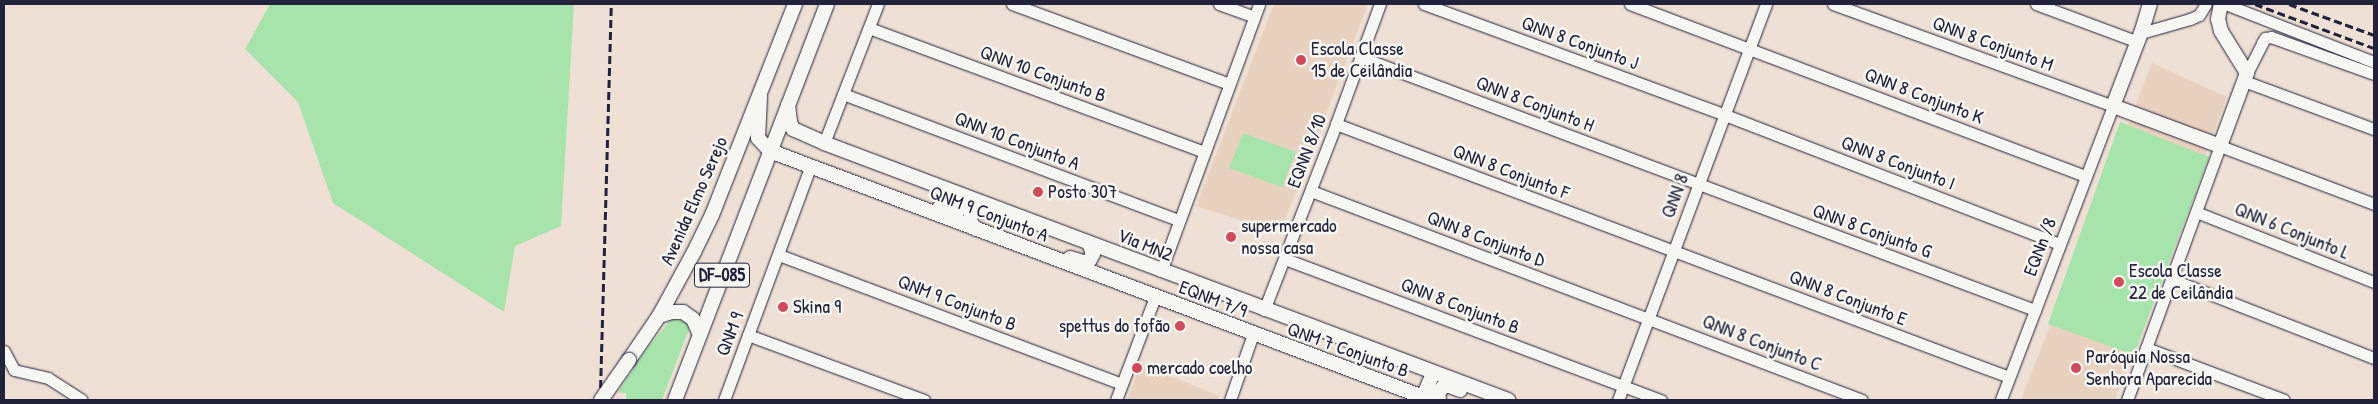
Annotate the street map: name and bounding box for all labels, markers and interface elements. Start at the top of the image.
street label: QNN 8 Conjunto J [1519,11,1641,75]
street label: QNN 8 Conjunto M [1930,12,2056,76]
place label: Escola Classe 15 de Ceilândia [1311,38,1412,82]
street label: QNN 10 Conjunto B [977,41,1109,107]
marker: Escola Classe 15 de Ceilândia [1295,54,1307,66]
street label: QNN 8 Conjunto K [1861,63,1987,129]
street label: QNN 8 Conjunto H [1473,71,1597,137]
street label: QNN 10 Conjunto A [951,107,1083,175]
street label: EQNN 8/10 [1283,111,1331,191]
street label: QNN 8 Conjunto I [1838,131,1958,195]
street label: Avenida Elmo Serejo [655,133,733,269]
street label: QNN 8 Conjunto F [1450,139,1572,205]
street label: QNN 8 [1657,171,1693,221]
street label: QNM 9 Conjunto A [927,181,1051,247]
place label: Posto 307 [1048,181,1117,203]
marker: Posto 307 [1032,186,1044,198]
street label: QNN 6 Conjunto L [2231,198,2353,264]
street label: QNN 8 Conjunto G [1810,199,1934,263]
street label: QNN 8 Conjunto D [1424,206,1548,272]
place label: supermercado nossa casa [1241,215,1337,259]
street label: EQNn /8 [2019,215,2061,279]
street label: Via MN2 [1114,224,1176,266]
marker: supermercado nossa casa [1225,231,1237,243]
road number: DF-085 [693,260,751,290]
place label: Escola Classe 22 de Ceilândia [2129,260,2233,304]
street label: QNN 8 Conjunto E [1786,265,1910,331]
street label: QNM 9 Conjunto B [895,270,1019,336]
street label: QNN 8 Conjunto B [1398,273,1522,339]
street label: EQNM 7/9 [1176,276,1250,322]
marker: Escola Classe 22 de Ceilândia [2113,276,2125,288]
place label: Skina 9 [793,296,841,318]
marker: Skina 9 [777,301,789,313]
street label: QNM 9 [711,309,749,359]
street label: QNN 8 Conjunto C [1699,310,1825,376]
place label: spettus do fofão [1059,315,1170,337]
street label: QNM 7 Conjunto B [1284,317,1412,383]
marker: spettus do fofão [1174,320,1186,332]
place label: Paróquia Nossa Senhora Aparecida [2086,346,2212,390]
place label: mercado coelho [1147,357,1252,379]
marker: mercado coelho [1131,362,1143,374]
marker: Paróquia Nossa Senhora Aparecida [2070,362,2082,374]

